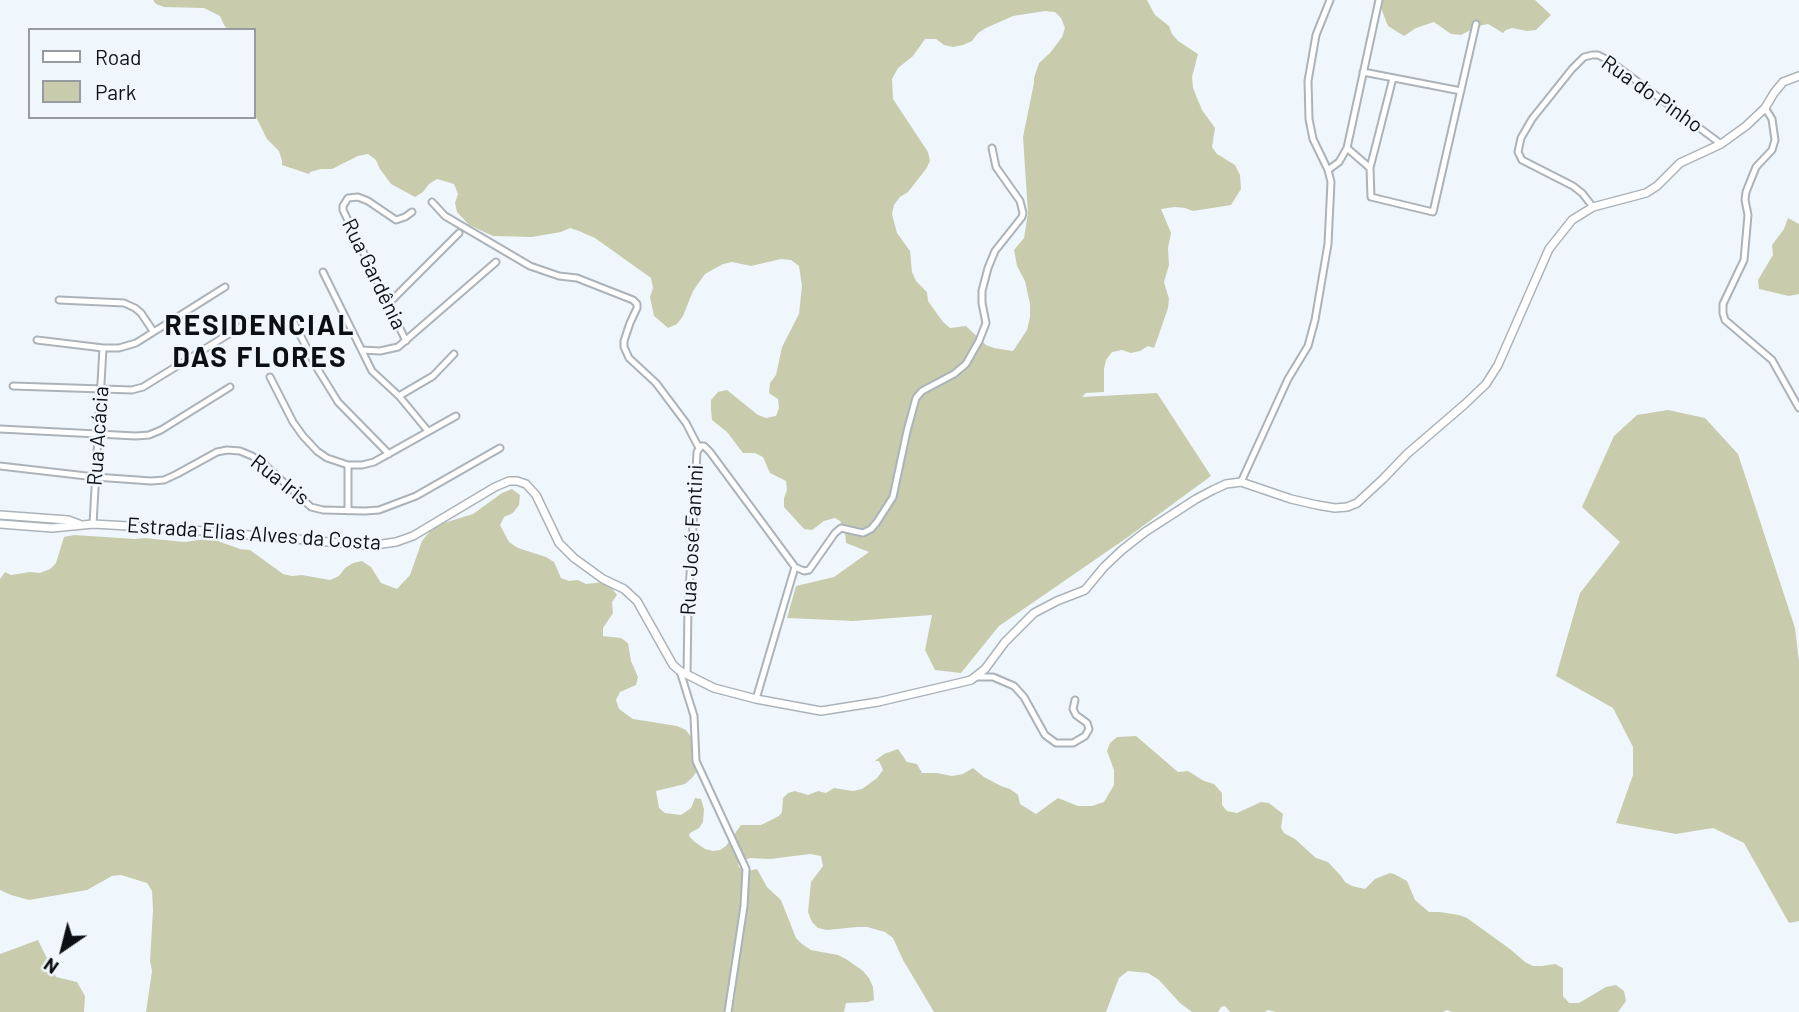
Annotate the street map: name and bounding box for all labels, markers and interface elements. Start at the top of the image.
legend [28,28,256,119]
text: Road [95,44,141,69]
street label: Rua do Pinho [1597,50,1707,138]
text: Park [95,79,136,104]
street label: Rua Gardênia [336,215,412,333]
district label: RESIDENCIAL DAS FLORES [166,309,354,375]
street label: Rua Acácia [82,385,114,487]
street label: Rua Iris [246,449,314,511]
street label: Rua José Fantini [675,464,709,616]
street label: Estrada Elias Alves da Costa [126,513,382,555]
north arrow [28,914,98,984]
text: N [39,954,62,980]

